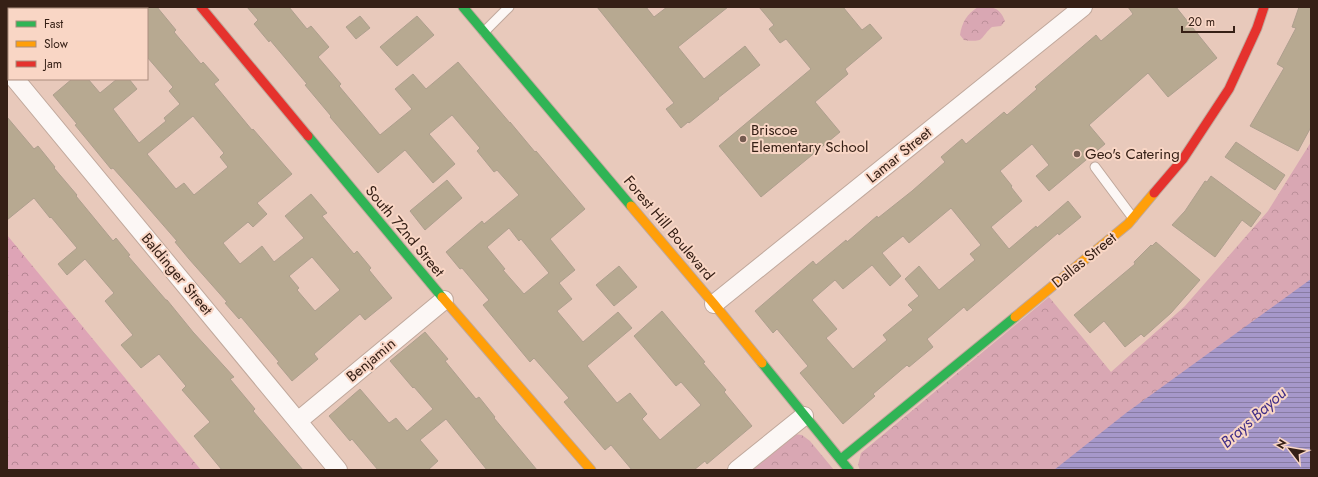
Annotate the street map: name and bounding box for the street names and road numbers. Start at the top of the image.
street label: Lamar Street [862,122,937,188]
street label: Forest Hill Boulevard [618,171,720,285]
street label: South 72nd Street [360,180,450,282]
street label: Dallas Street [1047,227,1121,293]
street label: Baldinger Street [136,228,218,320]
street label: Benjamin [342,333,400,387]

